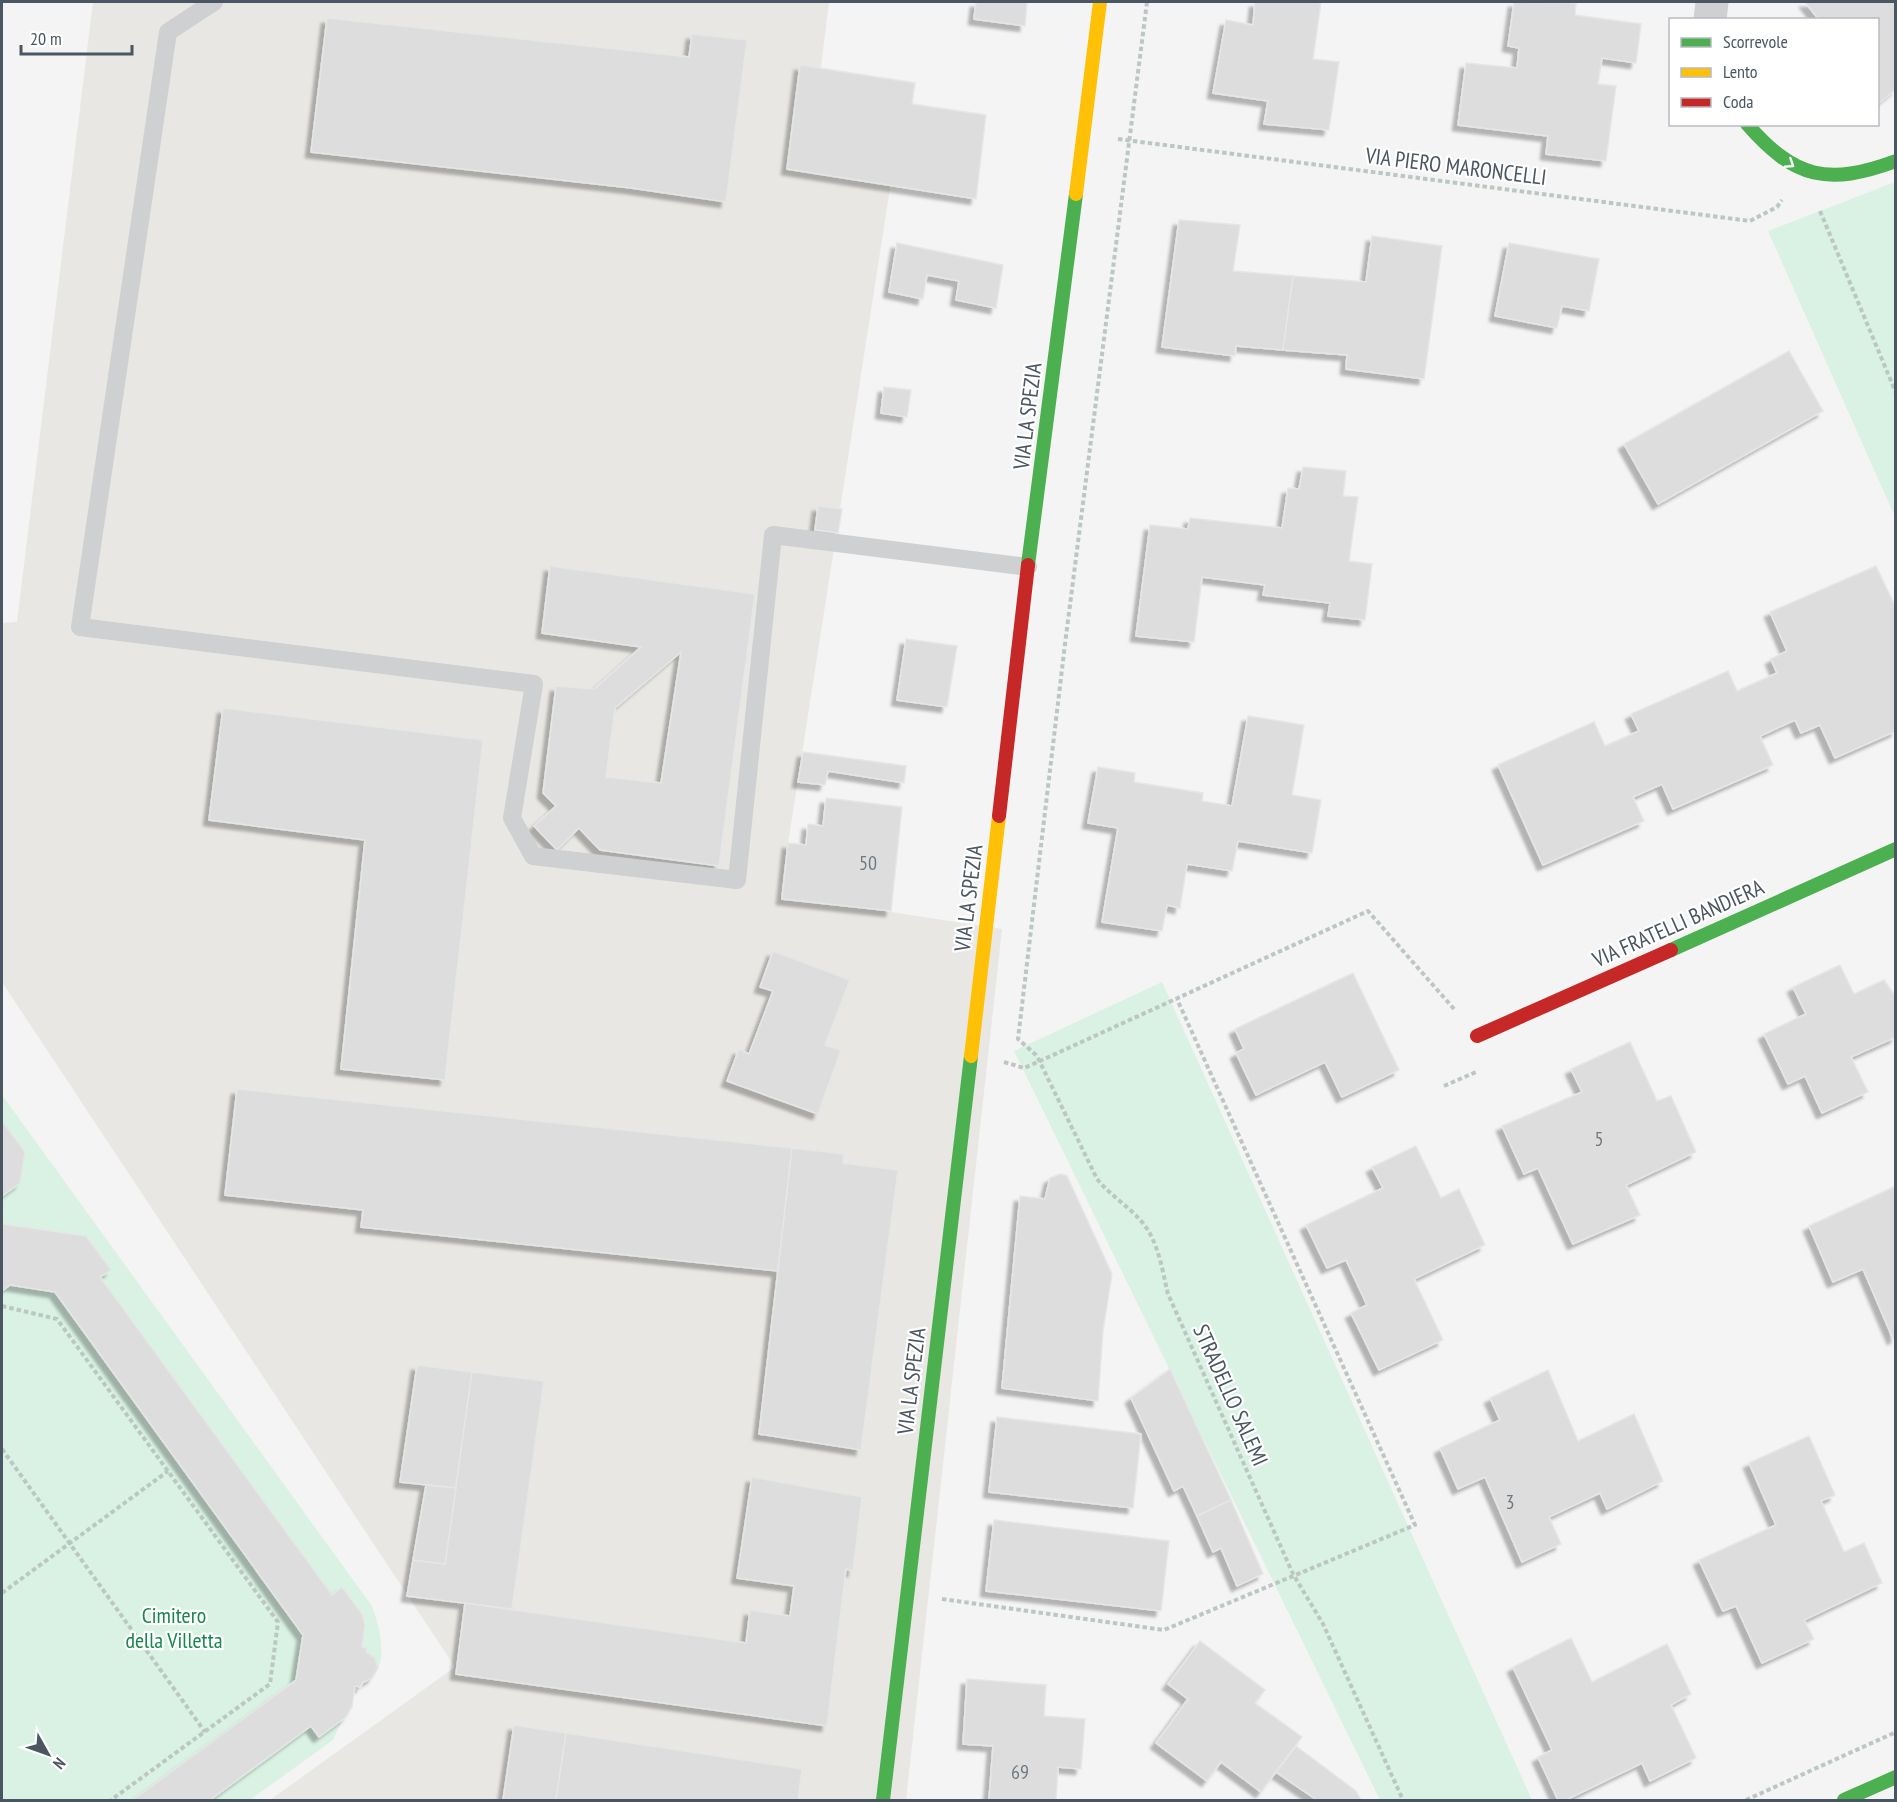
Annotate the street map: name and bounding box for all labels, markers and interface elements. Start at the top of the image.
scale bar [21,18,132,56]
legend [1669,18,1879,126]
text: 20 m [30,27,62,50]
text: Scorrevole [1723,30,1788,53]
text: Lento [1723,60,1758,83]
text: Coda [1723,90,1754,113]
street label: VIA PIERO MARONCELLI [1363,141,1548,191]
one-way arrow [1784,156,1794,168]
street label: VIA LA SPEZIA [1006,360,1048,472]
street label: VIA LA SPEZIA [947,842,989,954]
house number: 50 [859,850,877,876]
street label: VIA FRATELLI BANDIERA [1587,872,1769,974]
house number: 5 [1595,1126,1604,1152]
street label: STRADELLO SALEMI [1187,1320,1275,1470]
street label: VIA LA SPEZIA [890,1325,932,1437]
house number: 3 [1506,1489,1515,1515]
park label: Cimitero della Villetta [126,1601,223,1654]
north arrow [18,1724,78,1784]
text: N [49,1754,70,1773]
house number: 69 [1011,1759,1029,1785]

